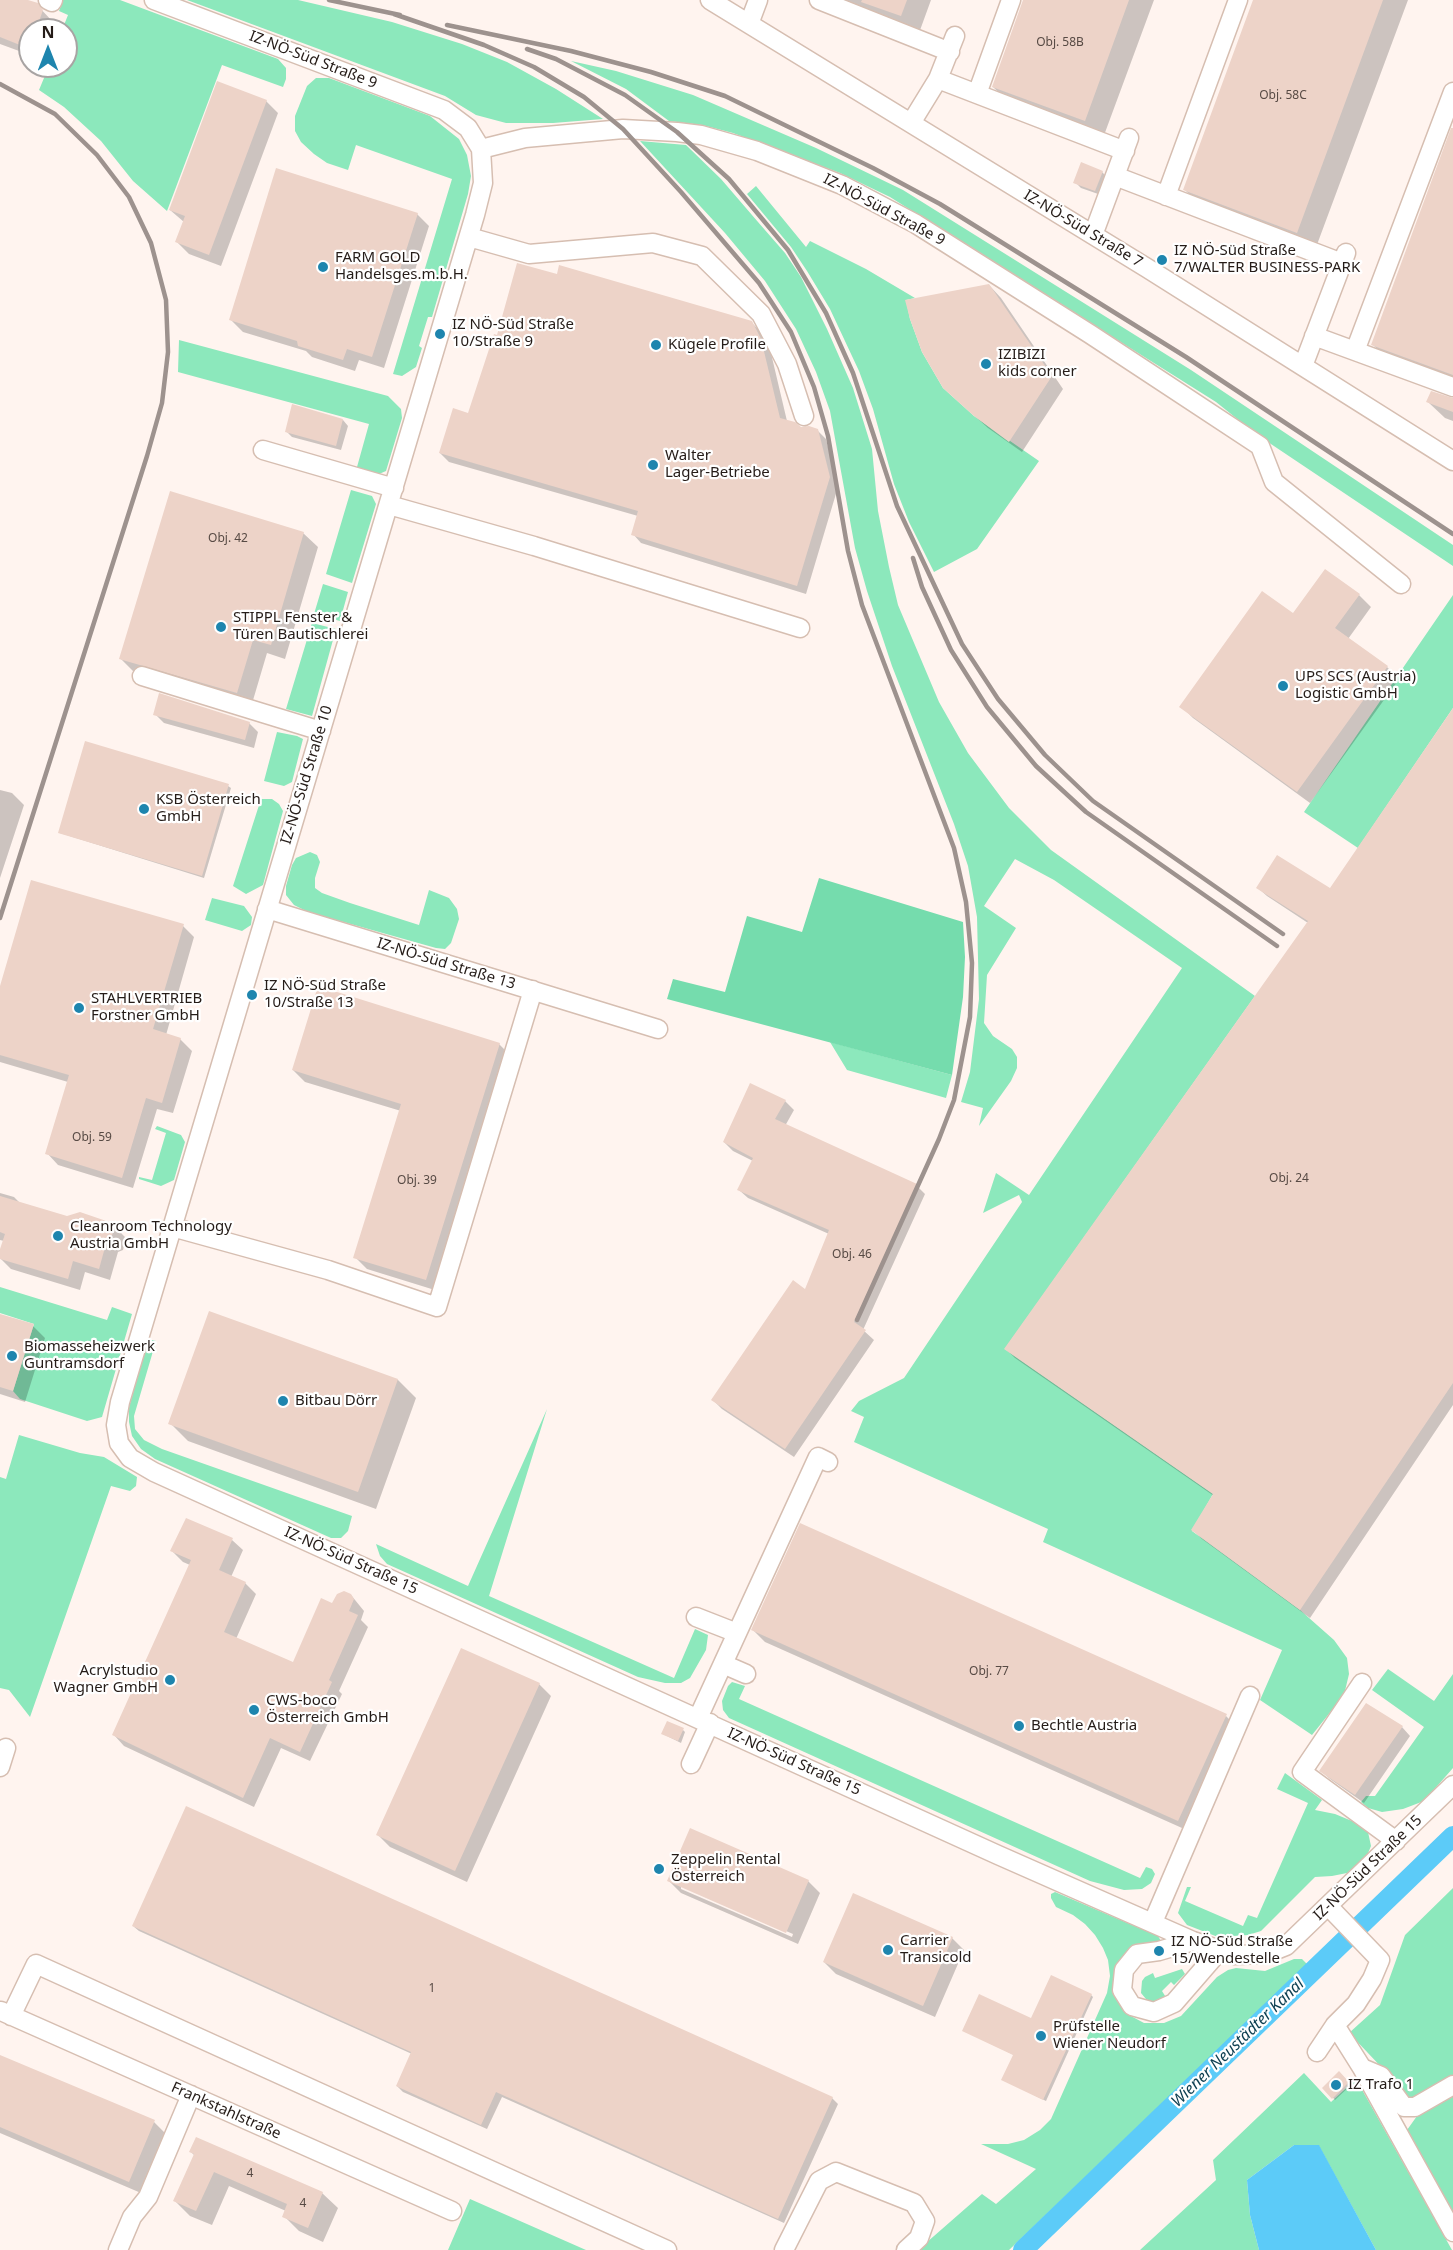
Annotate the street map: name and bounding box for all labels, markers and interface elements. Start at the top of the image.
north arrow [18,18,78,78]
text: N [41,21,55,43]
street label: IZ-NÖ-Süd Straße 9 [247,27,379,93]
house number: Obj. 58B [1036,36,1084,50]
house number: Obj. 58C [1259,89,1307,103]
street label: IZ-NÖ-Süd Straße 9 [820,170,948,250]
street label: IZ-NÖ-Süd Straße 7 [1020,186,1146,272]
place label: IZ NÖ-Süd Straße 7/WALTER BUSINESS-PARK [1174,242,1360,277]
place label: FARM GOLD Handelsges.m.b.H. [335,249,468,284]
marker: IZ NÖ-Süd Straße 7/WALTER BUSINESS-PARK [1155,253,1169,267]
marker: FARM GOLD Handelsges.m.b.H. [316,260,330,274]
place label: IZ NÖ-Süd Straße 10/Straße 9 [452,316,574,351]
marker: IZ NÖ-Süd Straße 10/Straße 9 [433,327,447,341]
place label: Kügele Profile [668,336,766,354]
marker: Kügele Profile [649,338,663,352]
place label: IZIBIZI kids corner [998,346,1077,381]
marker: IZIBIZI kids corner [979,357,993,371]
place label: Walter Lager-Betriebe [665,447,770,482]
marker: Walter Lager-Betriebe [646,458,660,472]
house number: Obj. 42 [208,532,248,546]
place label: STIPPL Fenster & Türen Bautischlerei [233,609,368,644]
marker: STIPPL Fenster & Türen Bautischlerei [214,620,228,634]
place label: UPS SCS (Austria) Logistic GmbH [1295,668,1416,703]
marker: UPS SCS (Austria) Logistic GmbH [1276,679,1290,693]
street label: IZ-NÖ-Süd Straße 10 [277,704,337,846]
place label: KSB Österreich GmbH [156,791,261,826]
marker: KSB Österreich GmbH [137,802,151,816]
street label: IZ-NÖ-Süd Straße 13 [375,934,517,994]
place label: IZ NÖ-Süd Straße 10/Straße 13 [264,977,386,1012]
marker: IZ NÖ-Süd Straße 10/Straße 13 [245,988,259,1002]
place label: STAHLVERTRIEB Forstner GmbH [91,990,202,1025]
marker: STAHLVERTRIEB Forstner GmbH [72,1001,86,1015]
house number: Obj. 59 [72,1131,112,1145]
house number: Obj. 24 [1269,1172,1309,1186]
house number: Obj. 39 [397,1174,437,1188]
place label: Cleanroom Technology Austria GmbH [70,1218,232,1253]
marker: Cleanroom Technology Austria GmbH [51,1229,65,1243]
house number: Obj. 46 [832,1248,872,1262]
place label: Biomasseheizwerk Guntramsdorf [24,1338,155,1373]
marker: Biomasseheizwerk Guntramsdorf [5,1349,19,1363]
place label: Bitbau Dörr [295,1392,377,1410]
marker: Bitbau Dörr [276,1394,290,1408]
street label: IZ-NÖ-Süd Straße 15 [282,1523,420,1599]
place label: Acrylstudio Wagner GmbH [54,1662,158,1697]
house number: Obj. 77 [969,1665,1009,1679]
marker: Acrylstudio Wagner GmbH [163,1673,177,1687]
place label: CWS-boco Österreich GmbH [266,1692,389,1727]
marker: CWS-boco Österreich GmbH [247,1703,261,1717]
place label: Bechtle Austria [1031,1717,1137,1735]
marker: Bechtle Austria [1012,1719,1026,1733]
street label: IZ-NÖ-Süd Straße 15 [725,1724,863,1800]
street label: IZ-NÖ-Süd Straße 15 [1310,1812,1426,1924]
place label: Zeppelin Rental Österreich [671,1851,781,1886]
marker: Zeppelin Rental Österreich [652,1862,666,1876]
place label: Carrier Transicold [900,1932,972,1967]
place label: IZ NÖ-Süd Straße 15/Wendestelle [1171,1933,1293,1968]
marker: Carrier Transicold [881,1943,895,1957]
marker: IZ NÖ-Süd Straße 15/Wendestelle [1152,1944,1166,1958]
water label: Wiener Neustädter Kanal [1168,1975,1308,2111]
house number: 1 [429,1982,435,1996]
place label: Prüfstelle Wiener Neudorf [1053,2018,1166,2053]
marker: Prüfstelle Wiener Neudorf [1034,2029,1048,2043]
place label: IZ Trafo 1 [1348,2076,1414,2094]
marker: IZ Trafo 1 [1329,2078,1343,2092]
street label: Frankstahlstraße [168,2079,284,2143]
house number: 4 [247,2167,253,2181]
house number: 4 [300,2197,306,2211]

